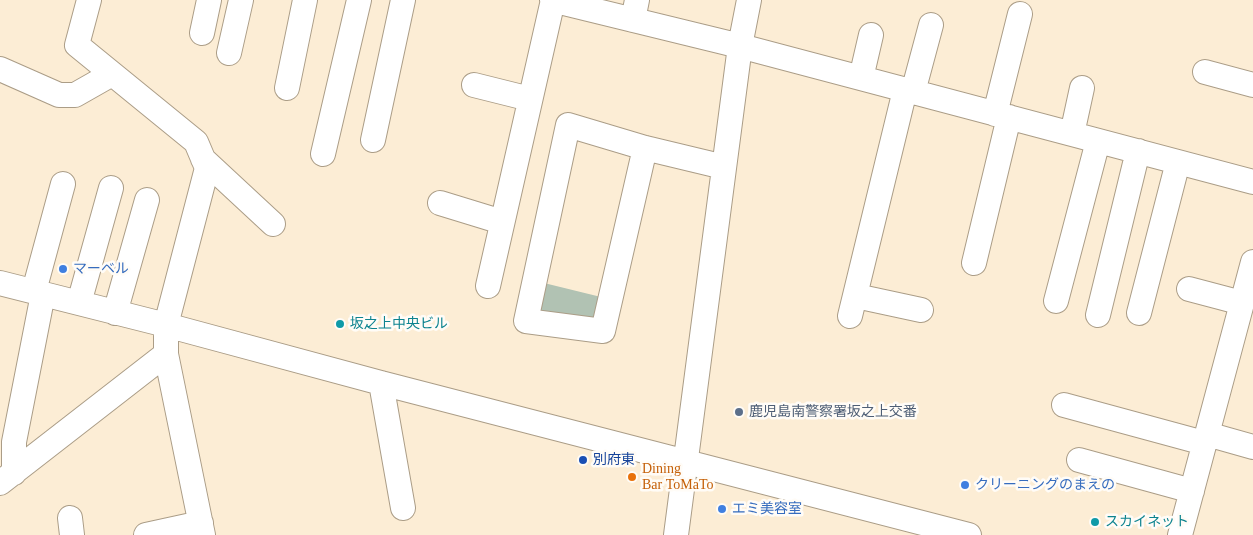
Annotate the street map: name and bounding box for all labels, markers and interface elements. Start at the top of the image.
place label: マーベル [73,261,129,277]
marker: マーベル [57,263,69,275]
place label: 坂之上中央ビル [350,316,448,332]
marker: 坂之上中央ビル [334,318,346,330]
place label: 鹿児島南警察署坂之上交番 [749,404,917,420]
marker: 鹿児島南警察署坂之上交番 [733,406,745,418]
place label: 別府東 [593,452,635,468]
marker: 別府東 [577,454,589,466]
place label: Dining Bar ToMaTo [642,461,714,494]
marker: Dining Bar ToMaTo [626,471,638,483]
place label: クリーニングのまえの [975,477,1115,493]
marker: クリーニングのまえの [959,479,971,491]
place label: エミ美容室 [732,501,802,517]
marker: エミ美容室 [716,503,728,515]
place label: スカイネット [1105,514,1189,530]
marker: スカイネット [1089,516,1101,528]

